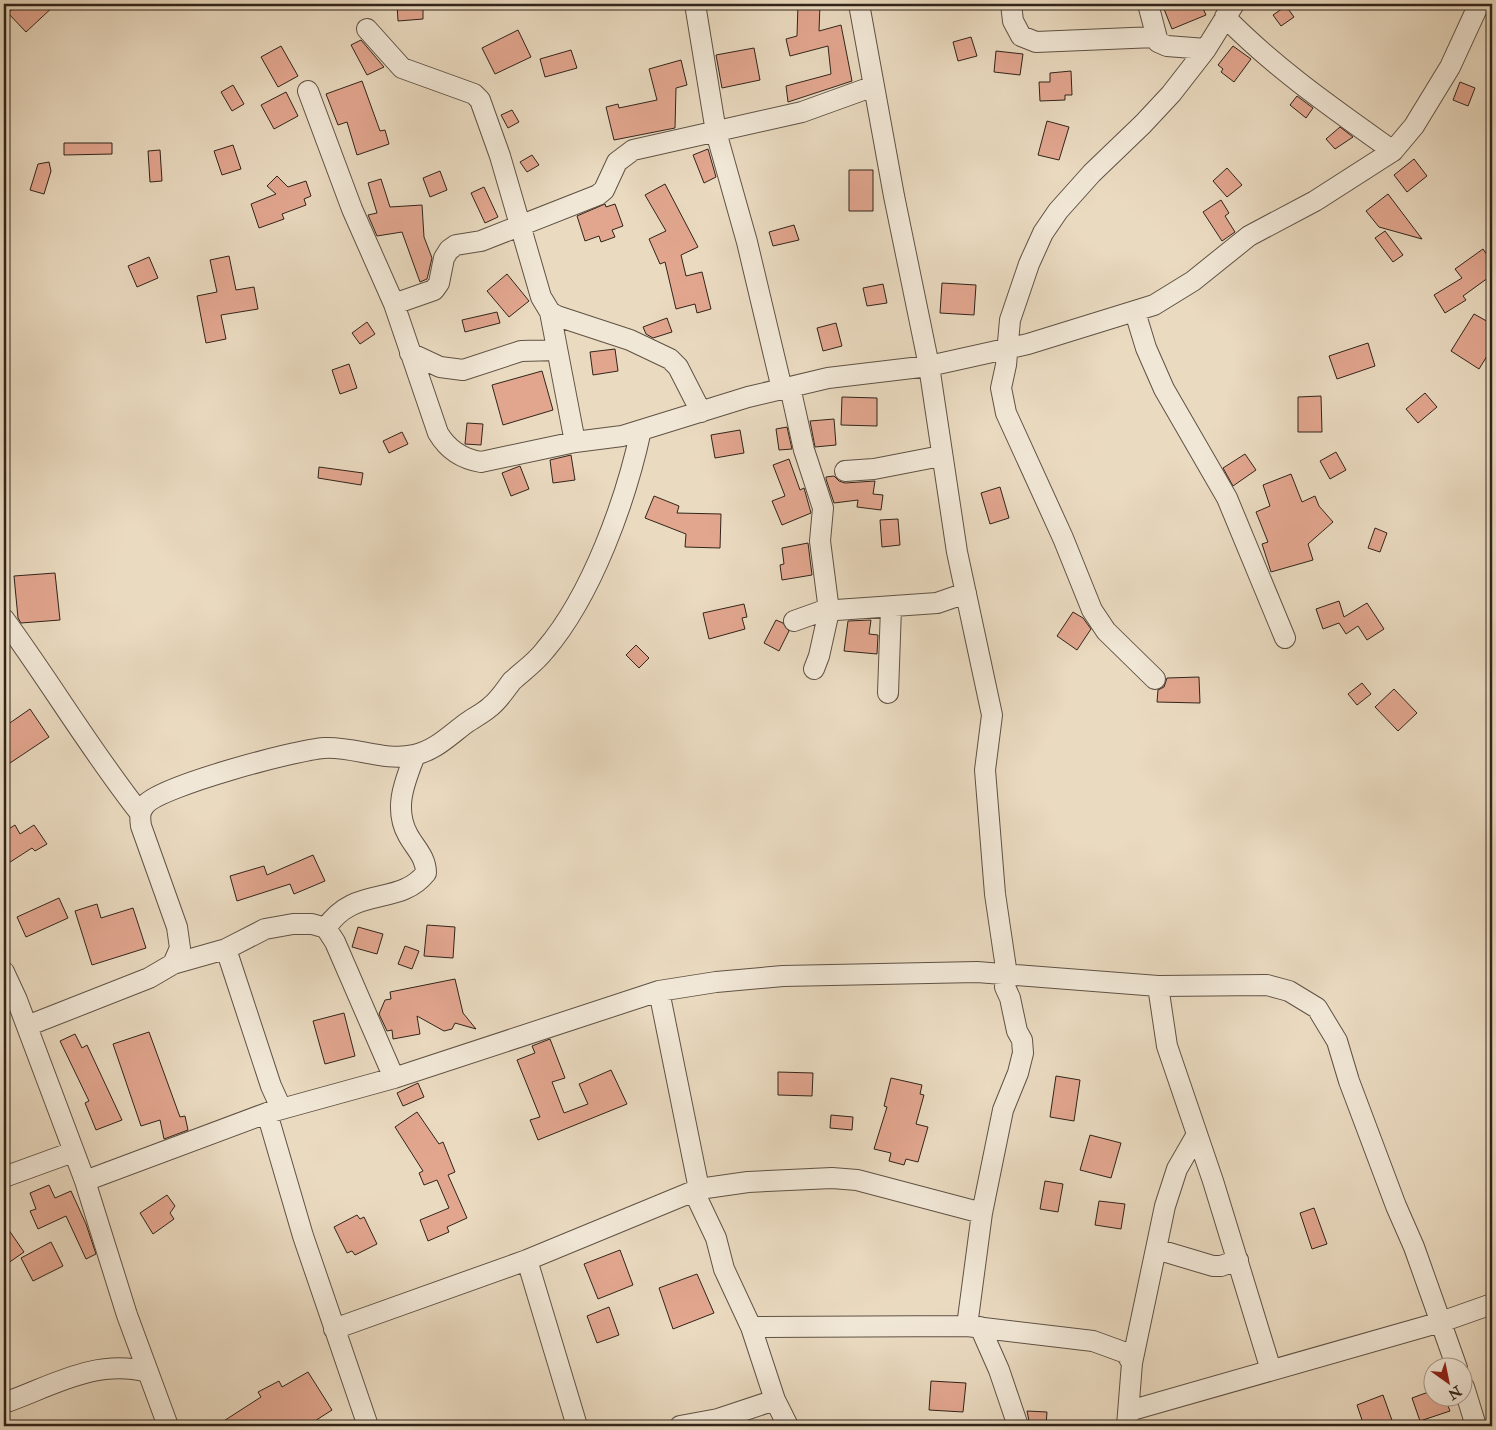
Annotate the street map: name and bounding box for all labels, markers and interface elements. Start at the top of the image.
north arrow [1424,1358,1474,1408]
text: N [1445,1381,1466,1403]

